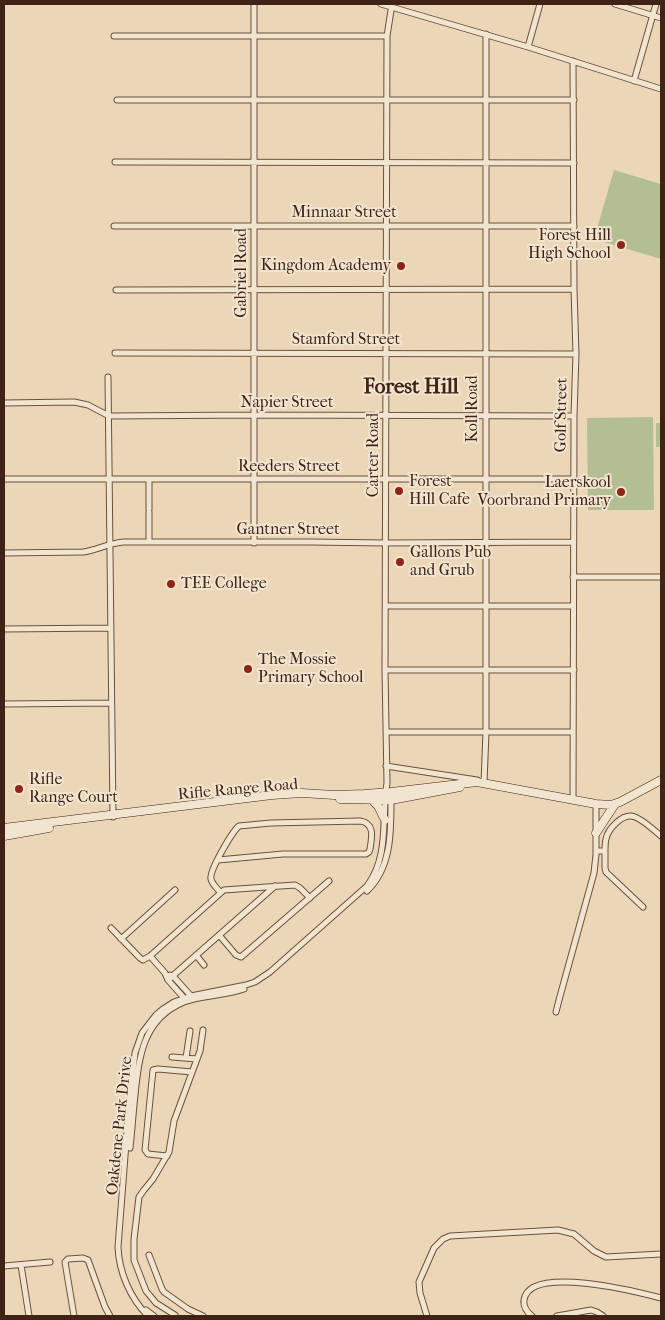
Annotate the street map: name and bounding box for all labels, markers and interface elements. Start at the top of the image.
street label: Minnaar Street [291,203,397,223]
place label: Forest Hill High School [528,226,611,264]
street label: Gabriel Road [232,228,252,318]
marker: Forest Hill High School [615,239,627,251]
place label: Kingdom Academy [261,256,391,276]
marker: Kingdom Academy [395,260,407,272]
street label: Stamford Street [292,330,400,350]
district label: Forest Hill [363,375,459,401]
street label: Koll Road [463,375,483,443]
street label: Golf Street [552,377,572,453]
street label: Napier Street [241,393,333,413]
street label: Carter Road [364,413,384,497]
street label: Reeders Street [238,457,340,477]
place label: Forest Hill Cafe [409,472,470,510]
place label: Laerskool Voorbrand Primary [478,473,611,511]
marker: Forest Hill Cafe [393,485,405,497]
marker: Laerskool Voorbrand Primary [615,486,627,498]
street label: Gantner Street [236,520,340,540]
place label: Gallons Pub and Grub [410,543,491,581]
marker: Gallons Pub and Grub [394,556,406,568]
place label: TEE College [181,574,267,594]
marker: TEE College [165,578,177,590]
place label: The Mossie Primary School [258,650,363,688]
marker: The Mossie Primary School [242,663,254,675]
place label: Rifle Range Court [29,770,118,808]
street label: Rifle Range Road [177,775,299,805]
marker: Rifle Range Court [13,783,25,795]
street label: Oakdene Park Drive [103,1056,137,1196]

